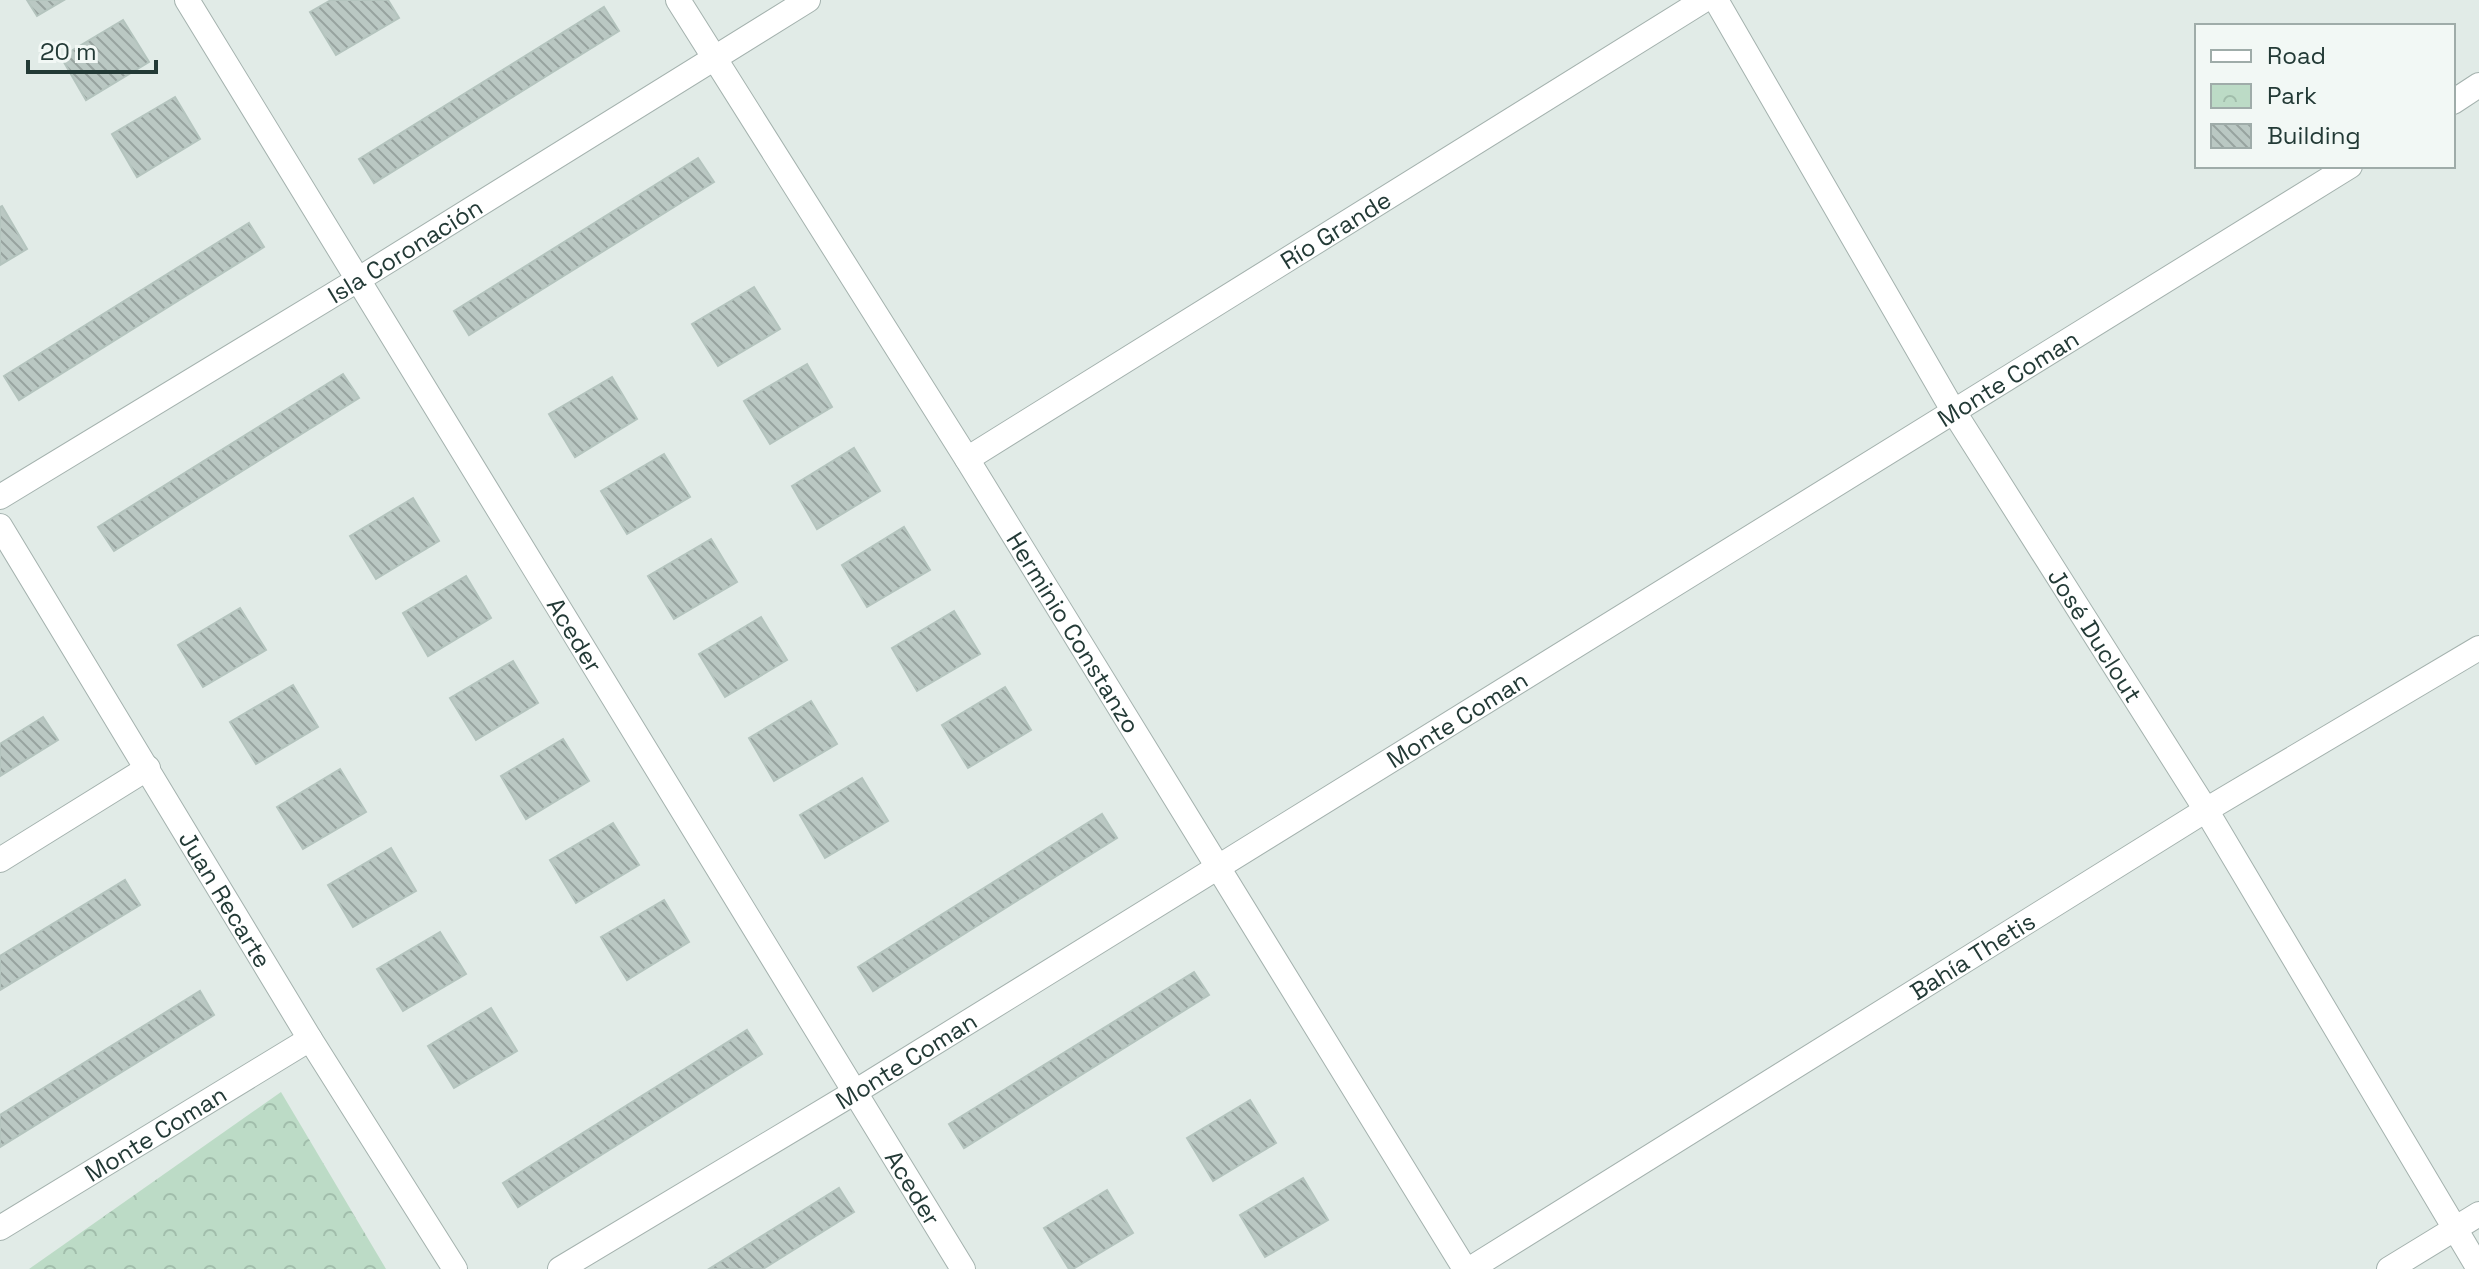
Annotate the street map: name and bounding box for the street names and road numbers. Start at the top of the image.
street label: Río Grande [1274,183,1397,276]
street label: Isla Coronación [322,191,488,310]
street label: Monte Coman [1931,323,2084,433]
street label: Herminio Constanzo [1000,526,1147,739]
street label: José Duclout [2041,562,2149,708]
street label: Aceder [540,591,610,678]
street label: Monte Coman [1381,664,1533,775]
street label: Juan Recarte [172,825,279,973]
street label: Bahía Thetis [1904,905,2041,1006]
street label: Monte Coman [830,1005,982,1116]
street label: Monte Coman [79,1078,232,1188]
street label: Aceder [878,1144,948,1231]

